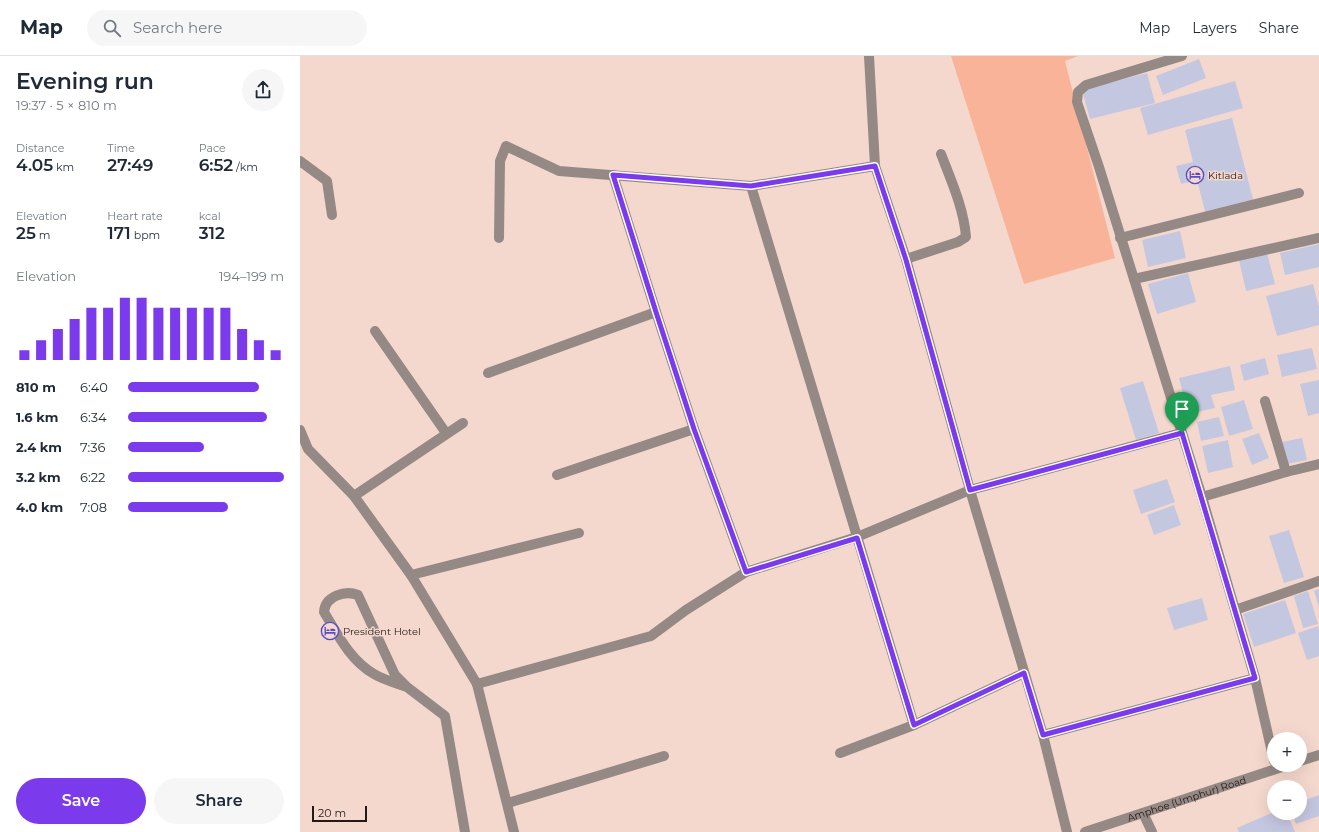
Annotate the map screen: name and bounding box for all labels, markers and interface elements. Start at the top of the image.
search box [87,10,367,46]
text: Map [20,16,63,39]
icon: search [101,17,123,39]
text: Search here [133,18,222,37]
text: Map [1139,19,1170,37]
text: Layers [1192,19,1237,37]
text: Share [1259,19,1299,37]
text: Evening run [16,68,154,95]
button: share [242,69,284,111]
text: 19:37 · 5 × 810 m [16,97,117,113]
text: Distance [16,141,64,155]
text: Time [107,141,135,155]
text: Pace [199,141,226,155]
text: 4.05 [16,155,53,175]
text: 27:49 [107,155,153,175]
text: 6:52 [199,155,233,175]
text: km [53,160,74,174]
text: /km [233,160,258,174]
hotel icon: Kitlada [1185,165,1205,185]
place label: Kitlada [1208,169,1243,182]
text: Elevation [16,209,67,223]
text: Heart rate [107,209,163,223]
text: kcal [199,209,221,223]
text: 25 [16,223,36,243]
text: 171 [107,223,131,243]
text: 312 [199,223,225,243]
text: m [36,228,50,242]
text: bpm [131,228,160,242]
text: Elevation [16,268,76,284]
text: 194–199 m [219,268,284,284]
text: 810 m [16,379,56,395]
text: 6:40 [80,379,108,395]
pin [1165,392,1199,433]
icon: arrive [1171,398,1193,420]
text: 1.6 km [16,409,58,425]
text: 6:34 [80,409,107,425]
text: 2.4 km [16,439,62,455]
text: 7:36 [80,439,105,455]
text: 3.2 km [16,469,61,485]
text: 6:22 [80,469,105,485]
text: 4.0 km [16,499,63,515]
text: 7:08 [80,499,107,515]
hotel icon: President Hotel [320,621,340,641]
place label: President Hotel [343,625,421,638]
map controls [1267,732,1307,820]
button: + [1267,732,1307,772]
street label: Amphoe (Umphur) Road [1126,773,1248,825]
button: Save [16,778,146,824]
button: Share [154,778,284,824]
button: − [1267,780,1307,820]
scale bar [312,804,367,823]
text: 20 m [318,806,346,820]

